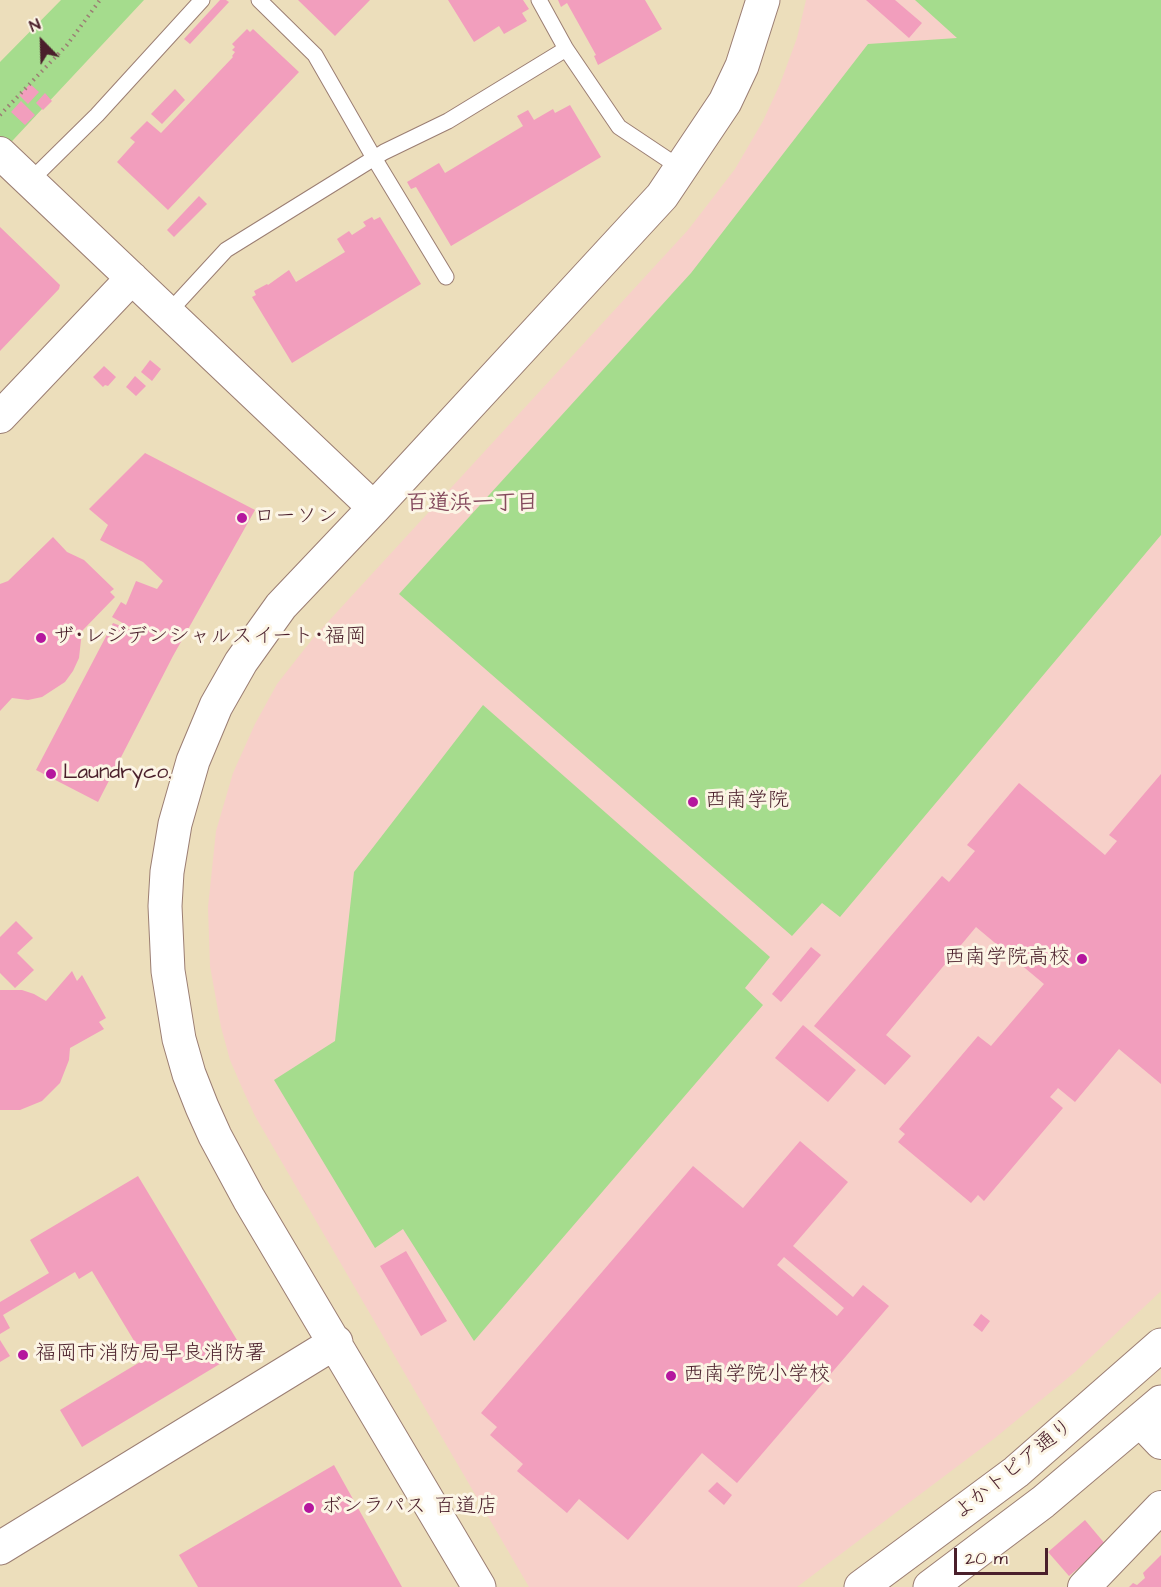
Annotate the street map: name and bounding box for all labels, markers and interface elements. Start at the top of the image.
north arrow [12,12,72,72]
text: N [26,13,44,38]
district label: 百道浜一丁目 [406,491,538,517]
place label: ローソン [254,505,338,531]
marker: ローソン [235,511,249,525]
place label: ザ･レジデンシャルスイート･福岡 [53,625,366,651]
marker: ザ･レジデンシャルスイート･福岡 [34,631,48,645]
place label: Laundryco. [63,761,171,787]
marker: Laundryco. [44,767,58,781]
place label: 西南学院 [705,789,789,815]
marker: 西南学院 [686,795,700,809]
place label: 西南学院高校 [944,946,1070,972]
marker: 西南学院高校 [1075,952,1089,966]
place label: 福岡市消防局早良消防署 [35,1342,266,1368]
marker: 福岡市消防局早良消防署 [16,1348,30,1362]
place label: 西南学院小学校 [683,1363,830,1389]
marker: 西南学院小学校 [664,1369,678,1383]
street label: よかトピア通り [949,1414,1079,1526]
place label: ボンラパス 百道店 [321,1495,497,1521]
marker: ボンラパス 百道店 [302,1501,316,1515]
scale bar [957,1536,1052,1574]
text: 20 m [965,1546,1008,1571]

